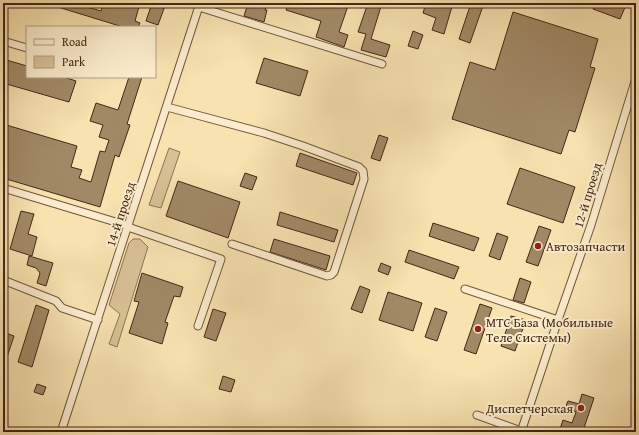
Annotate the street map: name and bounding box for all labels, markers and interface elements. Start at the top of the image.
legend [26,26,156,78]
text: Road [62,33,88,50]
text: Park [62,53,86,70]
street label: 12-й проезд [569,160,606,230]
street label: 14-й проезд [101,179,140,249]
place label: Автозапчасти [546,237,625,256]
marker: Автозапчасти [533,241,543,251]
place label: МТС База (Мобильные Теле Системы) [486,313,613,347]
marker: МТС База (Мобильные Теле Системы) [473,324,483,334]
place label: Диспетчерская [485,399,573,418]
marker: Диспетчерская [576,403,586,413]

